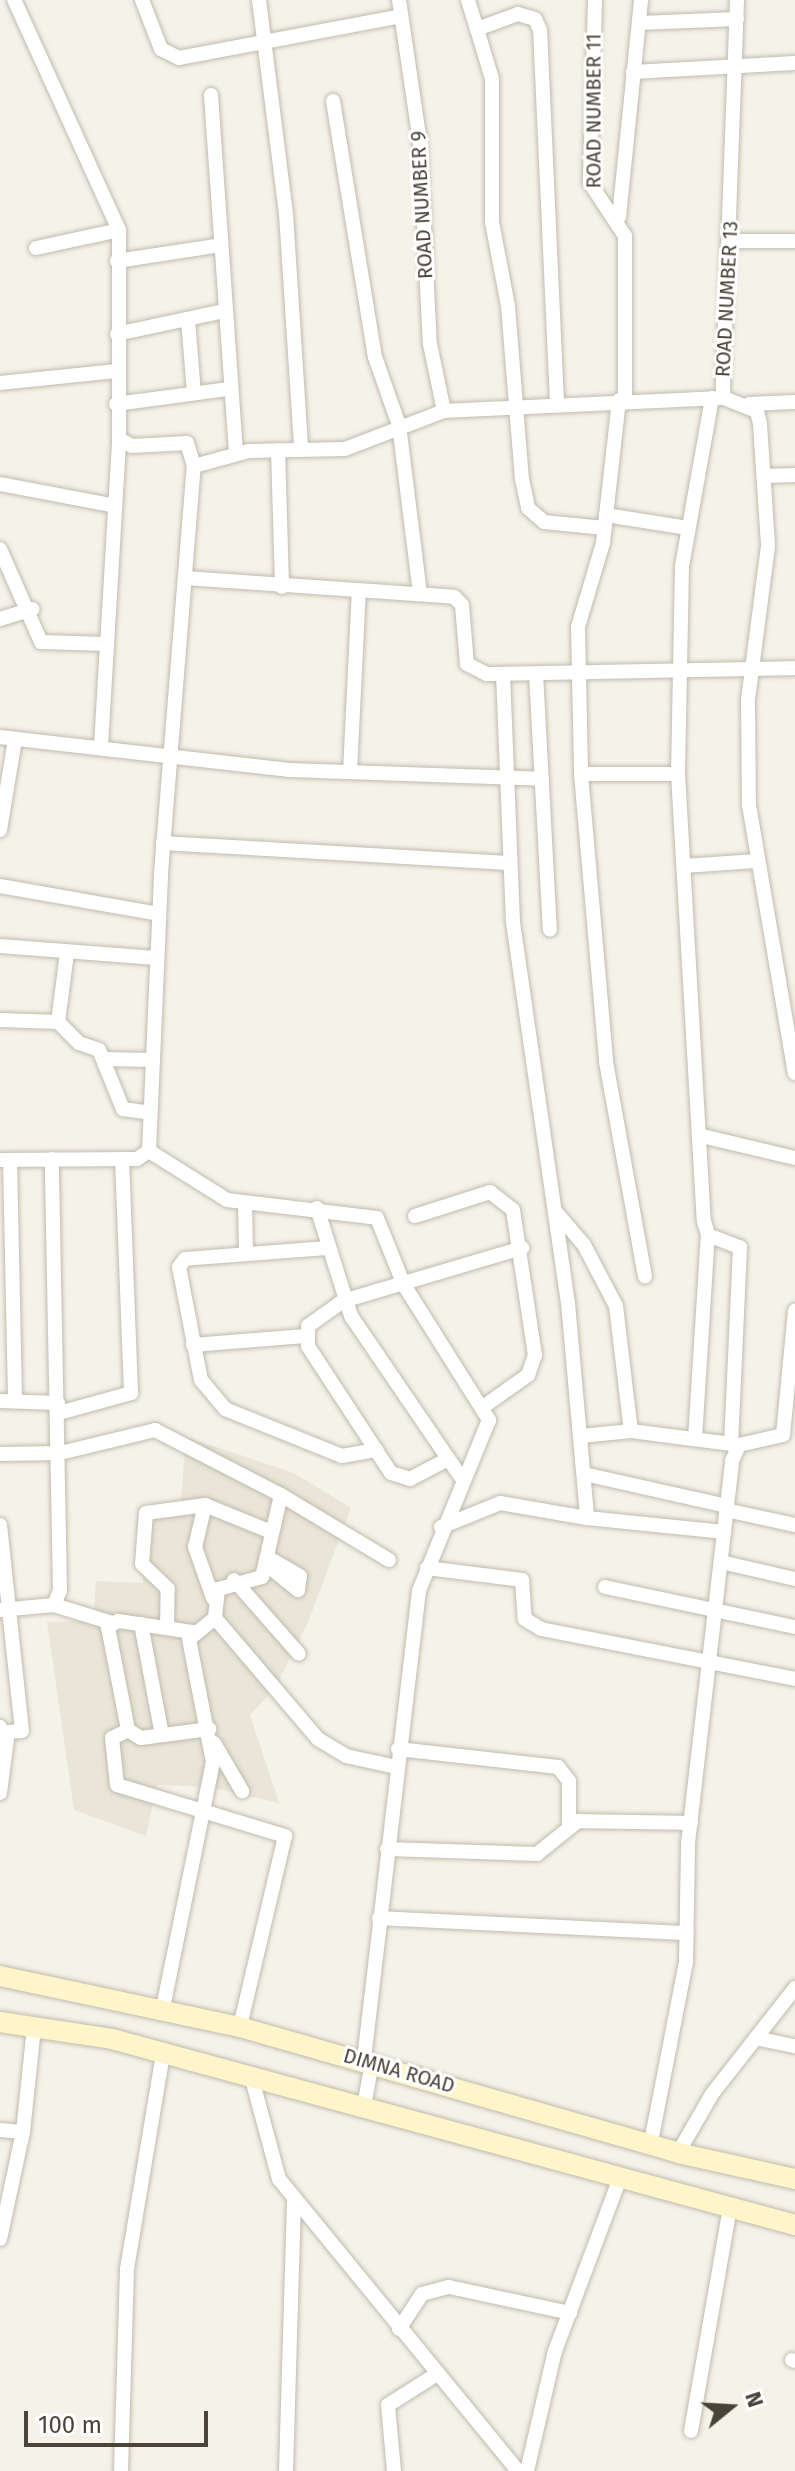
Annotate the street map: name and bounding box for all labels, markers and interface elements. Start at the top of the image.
street label: ROAD NUMBER 11 [582,34,606,188]
street label: ROAD NUMBER 9 [406,130,438,280]
street label: ROAD NUMBER 13 [711,220,743,378]
street label: DIMNA ROAD [341,2044,457,2098]
north arrow [691,2367,771,2447]
text: N [739,2388,769,2411]
scale bar [28,2395,212,2445]
text: 100 m [38,2411,102,2439]

